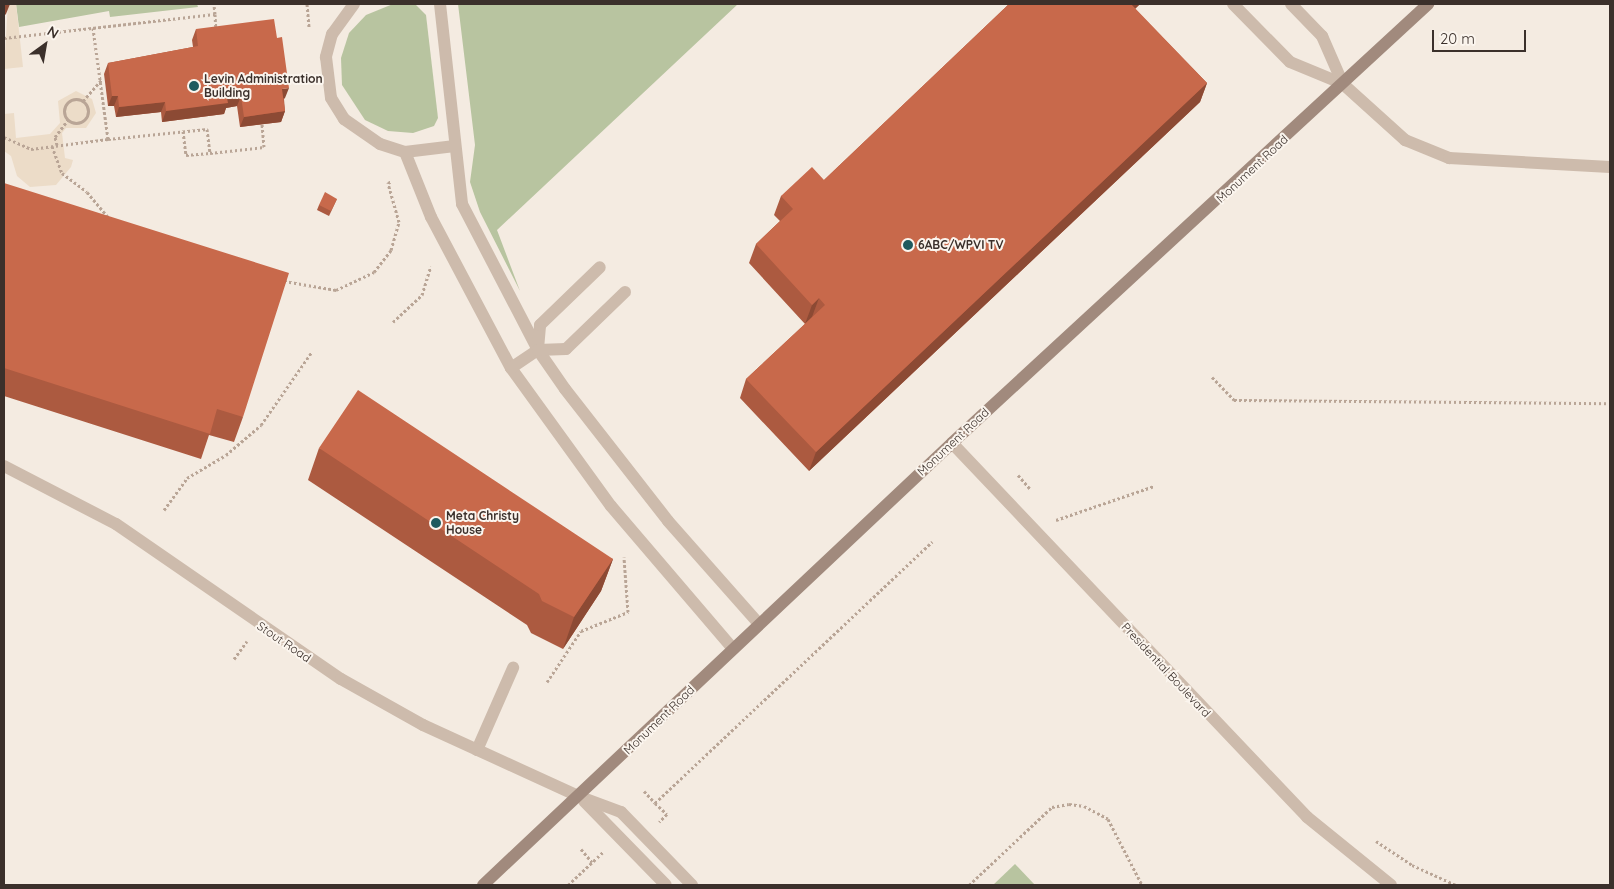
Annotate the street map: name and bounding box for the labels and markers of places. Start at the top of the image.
place label: Levin Administration Building [204,72,323,100]
marker: Levin Administration Building [188,80,200,92]
place label: 6ABC/WPVI TV [918,238,1004,252]
marker: 6ABC/WPVI TV [902,239,914,251]
place label: Meta Christy House [446,509,519,537]
marker: Meta Christy House [430,517,442,529]

